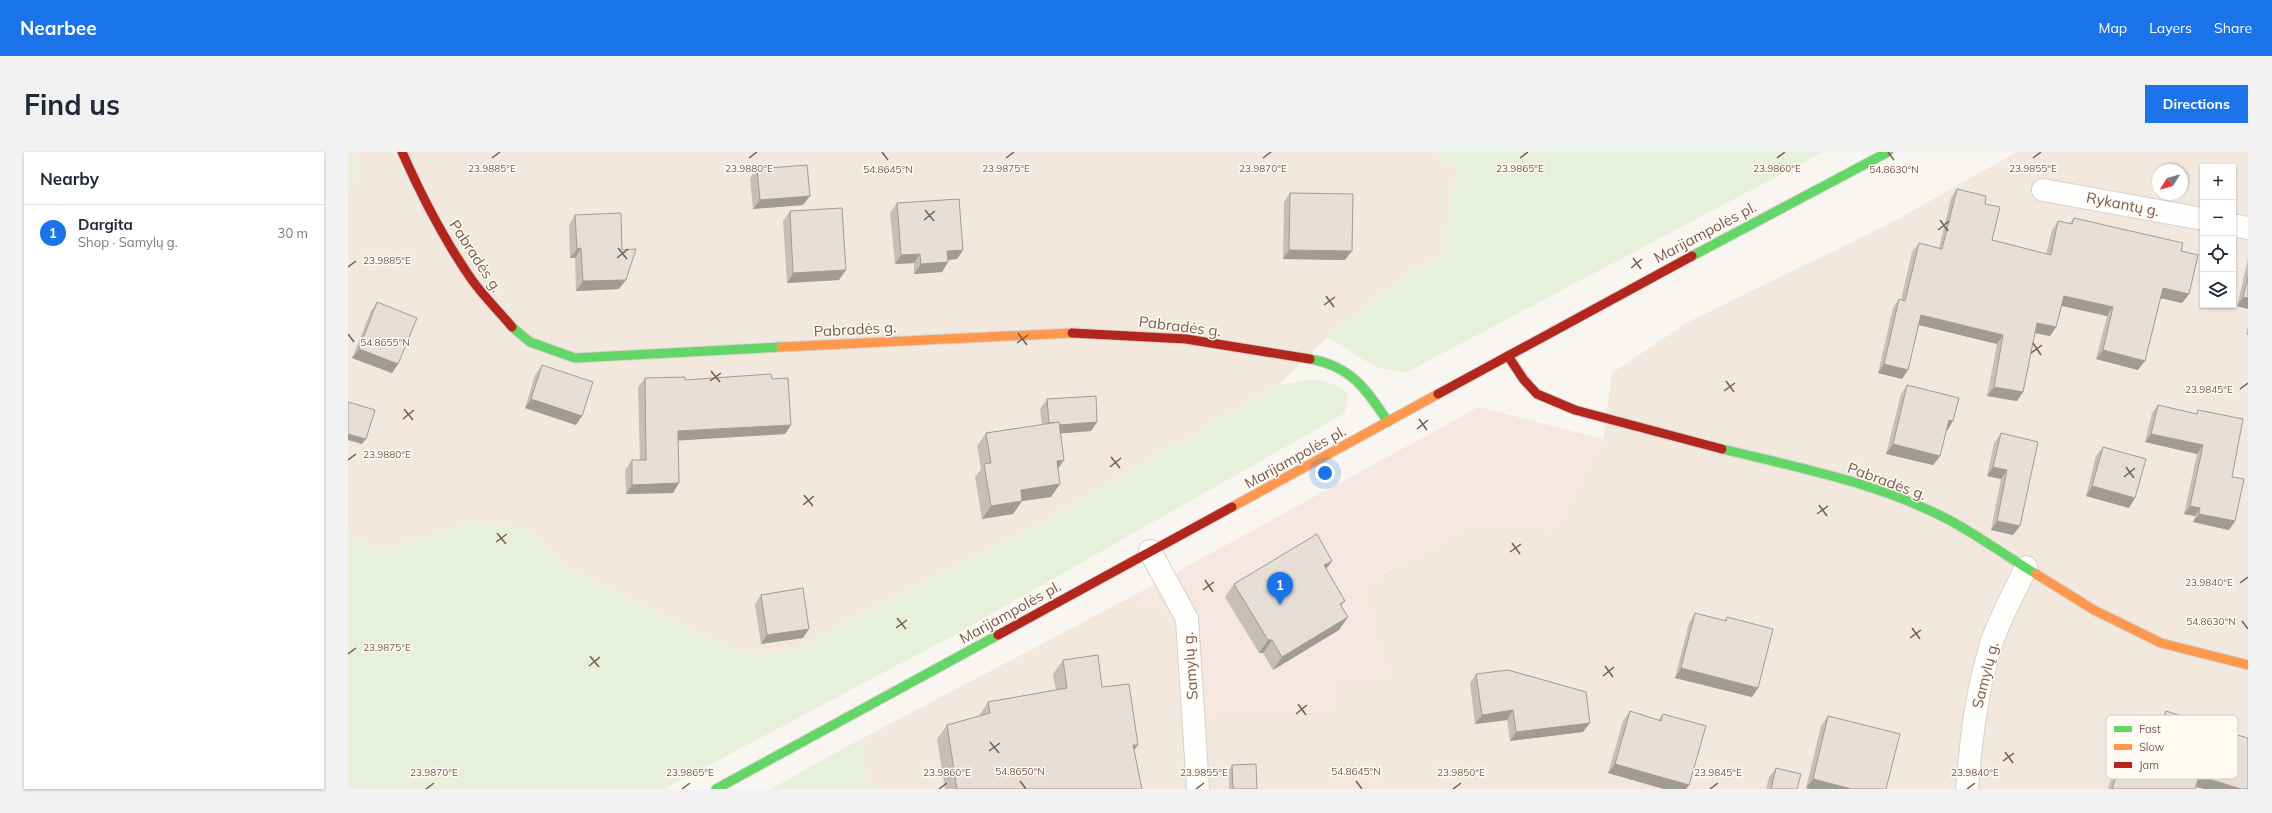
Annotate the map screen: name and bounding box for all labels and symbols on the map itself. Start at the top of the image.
text: 23.9885°E [468,162,516,175]
text: 23.9880°E [725,162,773,175]
text: 23.9875°E [982,162,1030,175]
text: 23.9870°E [1239,162,1287,175]
text: 23.9865°E [1496,162,1544,175]
text: 23.9860°E [1753,162,1801,175]
text: 23.9855°E [2009,162,2057,175]
text: 54.8645°N [863,163,913,176]
text: 54.8630°N [1869,163,1919,176]
north arrow [2152,164,2188,200]
street label: Rykantų g. [2085,188,2161,220]
street label: Marijampolės pl. [1651,197,1759,267]
street label: Pabradės g. [445,216,507,296]
text: 23.9885°E [363,254,411,267]
street label: Pabradės g. [1138,312,1222,340]
street label: Pabradės g. [813,317,897,341]
text: 54.8655°N [360,336,410,349]
text: 23.9845°E [2185,383,2233,396]
street label: Marijampolės pl. [1241,421,1349,493]
text: 23.9880°E [363,448,411,461]
street label: Pabradės g. [1845,458,1929,504]
your location [1315,463,1335,483]
pin: 1 [1267,572,1293,605]
street label: Marijampolės pl. [956,576,1064,648]
text: 23.9840°E [2185,576,2233,589]
text: 54.8630°N [2186,615,2236,628]
street label: Samylų g. [1178,631,1202,701]
street label: Samylų g. [1968,640,2002,710]
text: 23.9875°E [363,641,411,654]
legend [2106,715,2238,779]
text: Fast [2139,722,2161,736]
text: Slow [2139,740,2165,754]
text: Jam [2139,758,2159,772]
text: 54.8650°N [995,765,1045,778]
text: 54.8645°N [1331,765,1381,778]
text: 23.9870°E [410,766,458,779]
text: 23.9865°E [666,766,714,779]
text: 23.9860°E [923,766,971,779]
text: 23.9855°E [1180,766,1228,779]
text: 23.9850°E [1437,766,1485,779]
text: 23.9845°E [1694,766,1742,779]
text: 23.9840°E [1951,766,1999,779]

